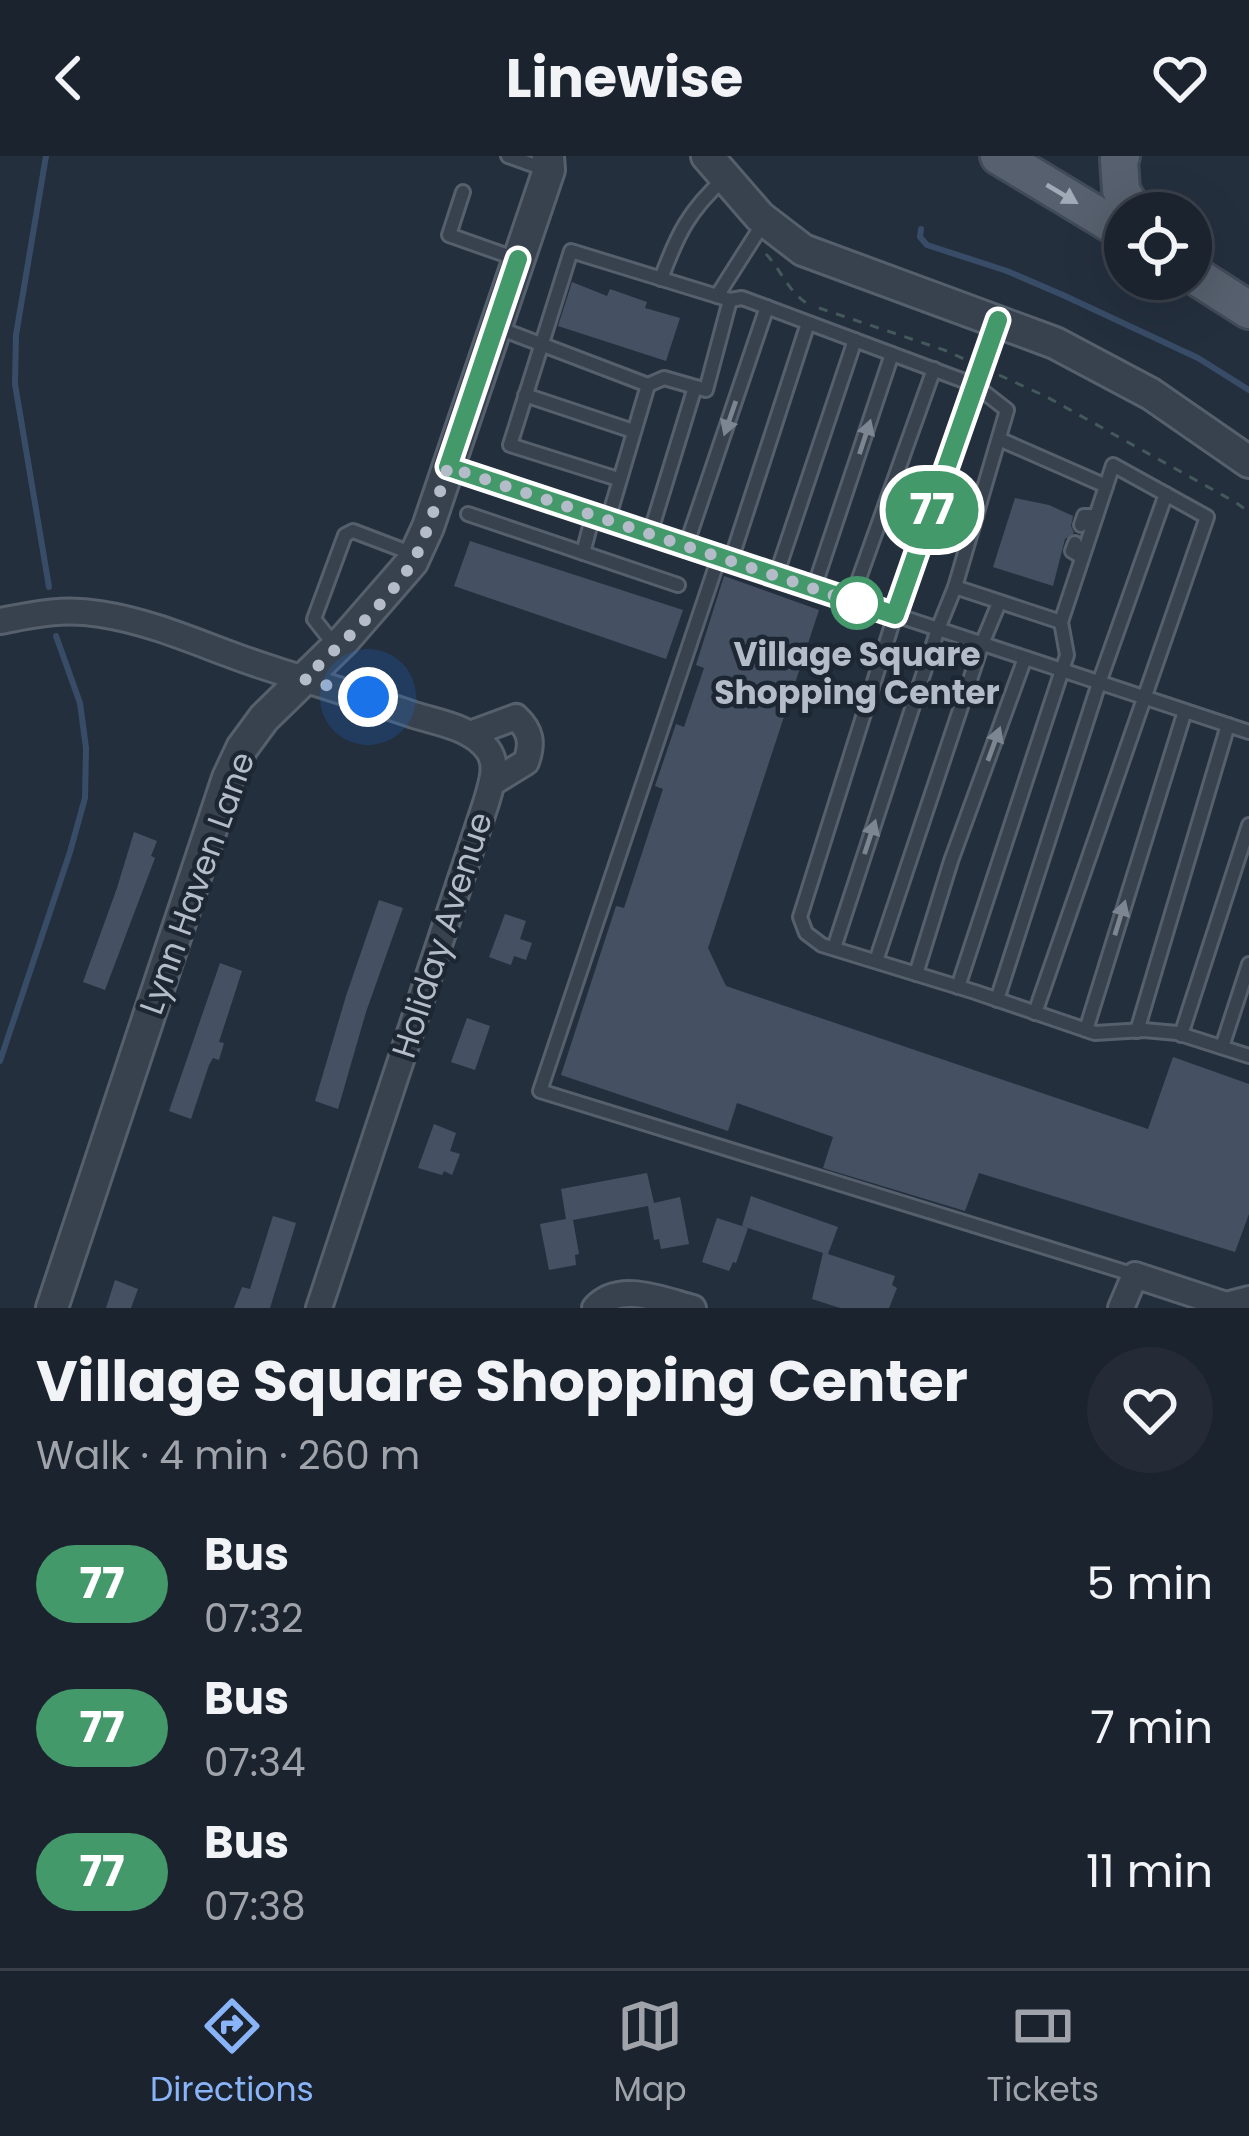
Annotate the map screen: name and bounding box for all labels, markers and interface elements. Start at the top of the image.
text: Linewise [506,40,743,116]
icon: back [36,45,102,111]
icon: heart [1147,45,1213,111]
one-way arrow [1045,183,1079,204]
map controls [1104,192,1212,300]
button: locate [1104,192,1212,300]
one-way arrow [720,400,738,436]
one-way arrow [856,418,875,455]
line badge: 77 [878,471,986,549]
text: 77 [910,480,954,539]
marker: Village Square Shopping Center [832,578,882,628]
place label: Village Square Shopping Center [714,631,1000,716]
your location [338,667,398,727]
one-way arrow [986,725,1004,761]
street label: Lynn Haven Lane [128,745,266,1021]
street label: Holiday Avenue [380,806,504,1064]
one-way arrow [862,818,881,855]
one-way arrow [1112,899,1131,936]
text: Village Square Shopping Center [36,1341,968,1421]
button: heart [1087,1347,1213,1473]
text: Walk · 4 min · 260 m [36,1428,420,1483]
text: Bus [204,1523,289,1586]
text: 5 min [1087,1552,1213,1615]
text: 77 [80,1554,124,1613]
text: 07:32 [204,1591,304,1646]
text: Bus [204,1667,289,1730]
text: 7 min [1090,1696,1213,1759]
text: 77 [80,1698,124,1757]
text: 07:34 [204,1735,306,1790]
text: Bus [204,1811,289,1874]
text: 11 min [1086,1840,1213,1903]
text: 77 [80,1842,124,1901]
text: 07:38 [204,1879,306,1934]
tab: Directions [150,1993,314,2115]
tab: Map [614,1993,687,2115]
tab: Tickets [986,1993,1099,2115]

